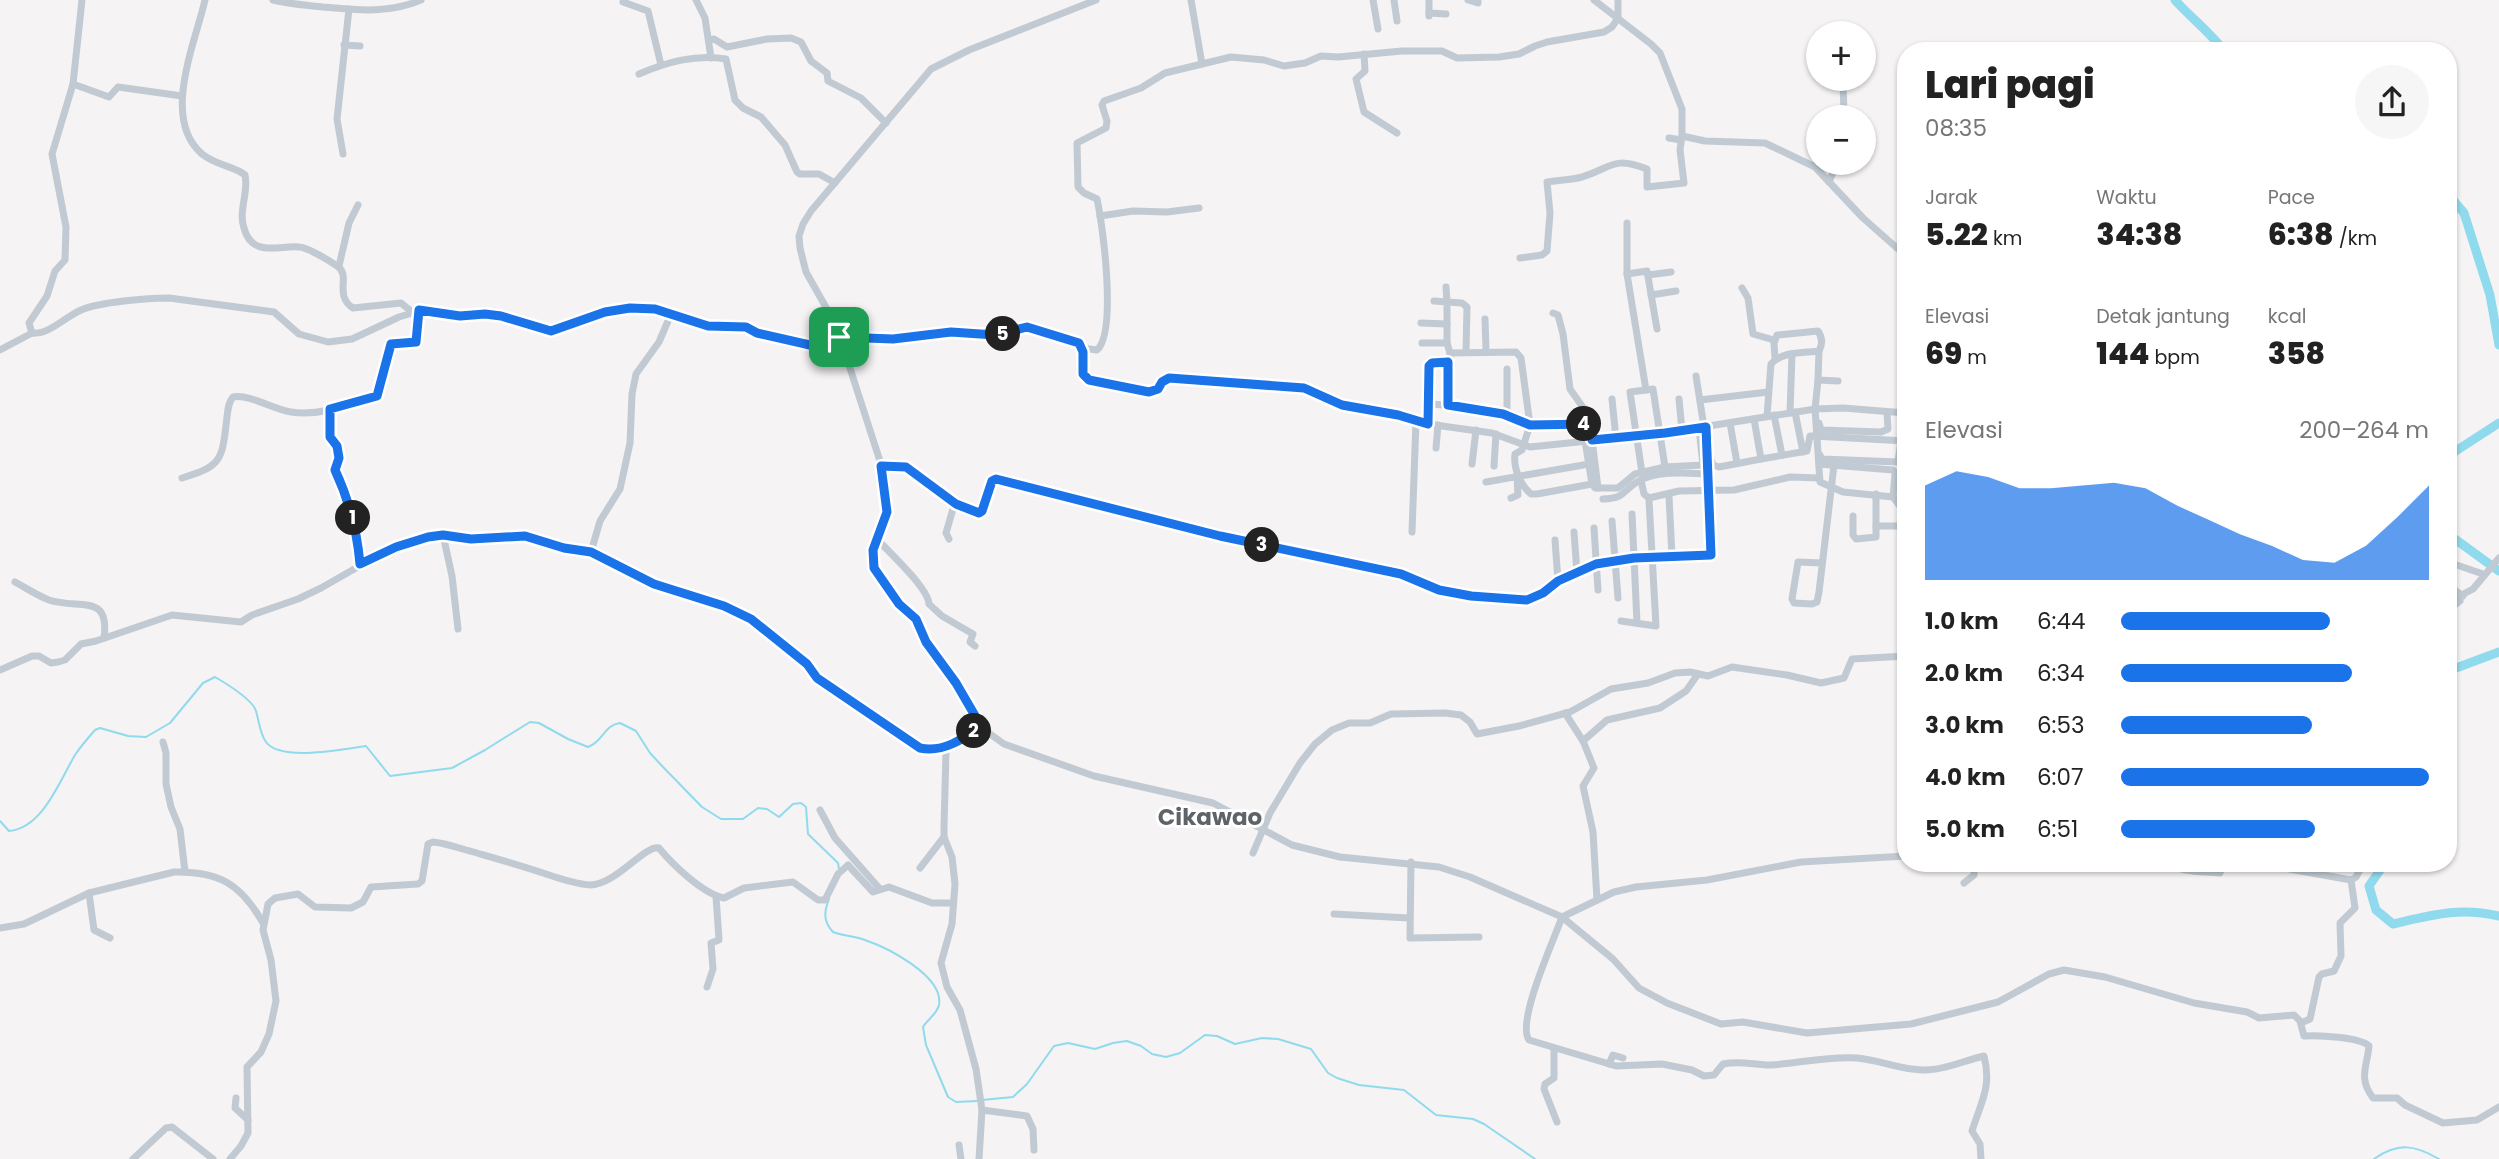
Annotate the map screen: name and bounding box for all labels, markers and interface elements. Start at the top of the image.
map controls [1806,21,1876,175]
button: + [1806,21,1876,91]
text: Lari pagi [1925,58,2095,111]
button: share [2355,65,2429,139]
button: − [1806,105,1876,175]
text: 08:35 [1925,112,1987,144]
text: Jarak [1925,184,1978,211]
text: Waktu [2096,184,2157,211]
text: Pace [2268,184,2315,211]
text: 5.22 [1925,213,1988,256]
text: 34:38 [2096,213,2182,256]
text: 6:38 [2268,213,2334,256]
text: km [1988,225,2022,252]
text: /km [2334,225,2377,252]
text: Elevasi [1925,303,1989,330]
text: Detak jantung [2096,303,2230,330]
text: kcal [2268,303,2307,330]
pin [809,307,869,367]
pin: 5 [986,316,1020,352]
icon: arrive [820,318,858,356]
text: 5 [996,320,1009,347]
text: 69 [1925,332,1962,375]
text: 144 [2096,332,2149,375]
text: 358 [2268,332,2325,375]
text: m [1962,344,1987,371]
text: bpm [2149,344,2200,371]
pin: 4 [1566,406,1602,442]
text: 4 [1577,410,1590,437]
text: Elevasi [1925,414,2003,446]
text: 200–264 m [2299,414,2429,446]
pin: 1 [336,500,370,536]
text: 1 [349,504,356,531]
pin: 3 [1244,528,1280,562]
text: 3 [1256,531,1267,558]
text: 1.0 km [1925,605,1999,637]
text: 6:44 [2037,605,2085,637]
text: 2.0 km [1925,657,2003,689]
text: 6:34 [2037,657,2085,689]
text: 3.0 km [1925,709,2004,741]
text: 6:53 [2037,709,2085,741]
pin: 2 [956,714,992,748]
text: 2 [968,717,979,744]
text: 4.0 km [1925,761,2006,793]
text: 6:07 [2037,761,2084,793]
district label: Cikawao [1158,801,1262,833]
text: 5.0 km [1925,813,2005,845]
text: 6:51 [2037,813,2078,845]

